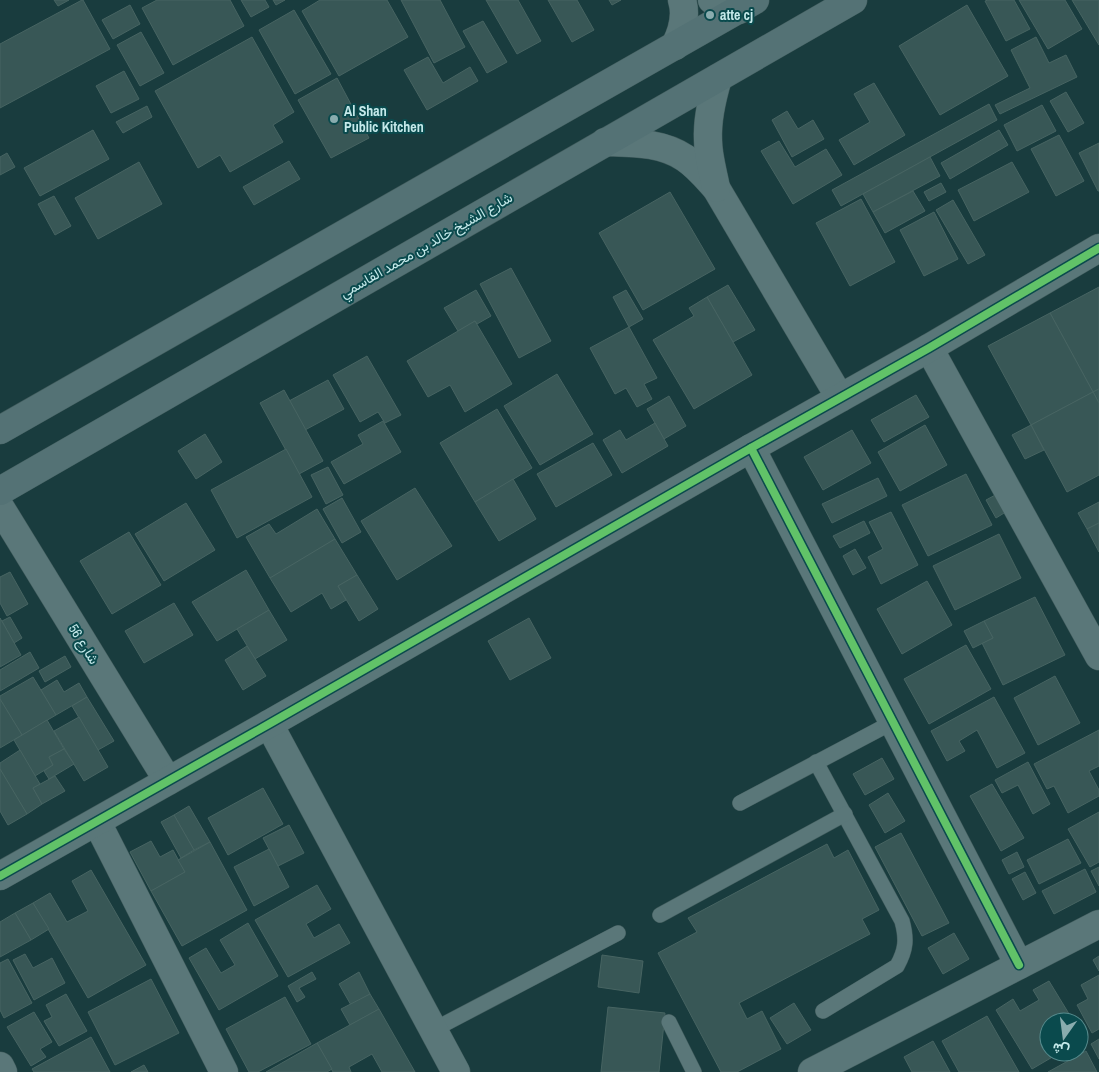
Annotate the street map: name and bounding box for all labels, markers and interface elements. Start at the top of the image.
place label: atte cj [720,6,753,24]
marker: atte cj [704,9,716,21]
place label: Al Shan Public Kitchen [344,102,424,136]
marker: Al Shan Public Kitchen [328,113,340,125]
street label: شارع الشيخ خالد بن محمد القاسمي [337,188,517,304]
street label: شارع 56 [63,621,103,669]
north arrow [1039,1012,1089,1062]
text: ش [1050,1039,1071,1060]

